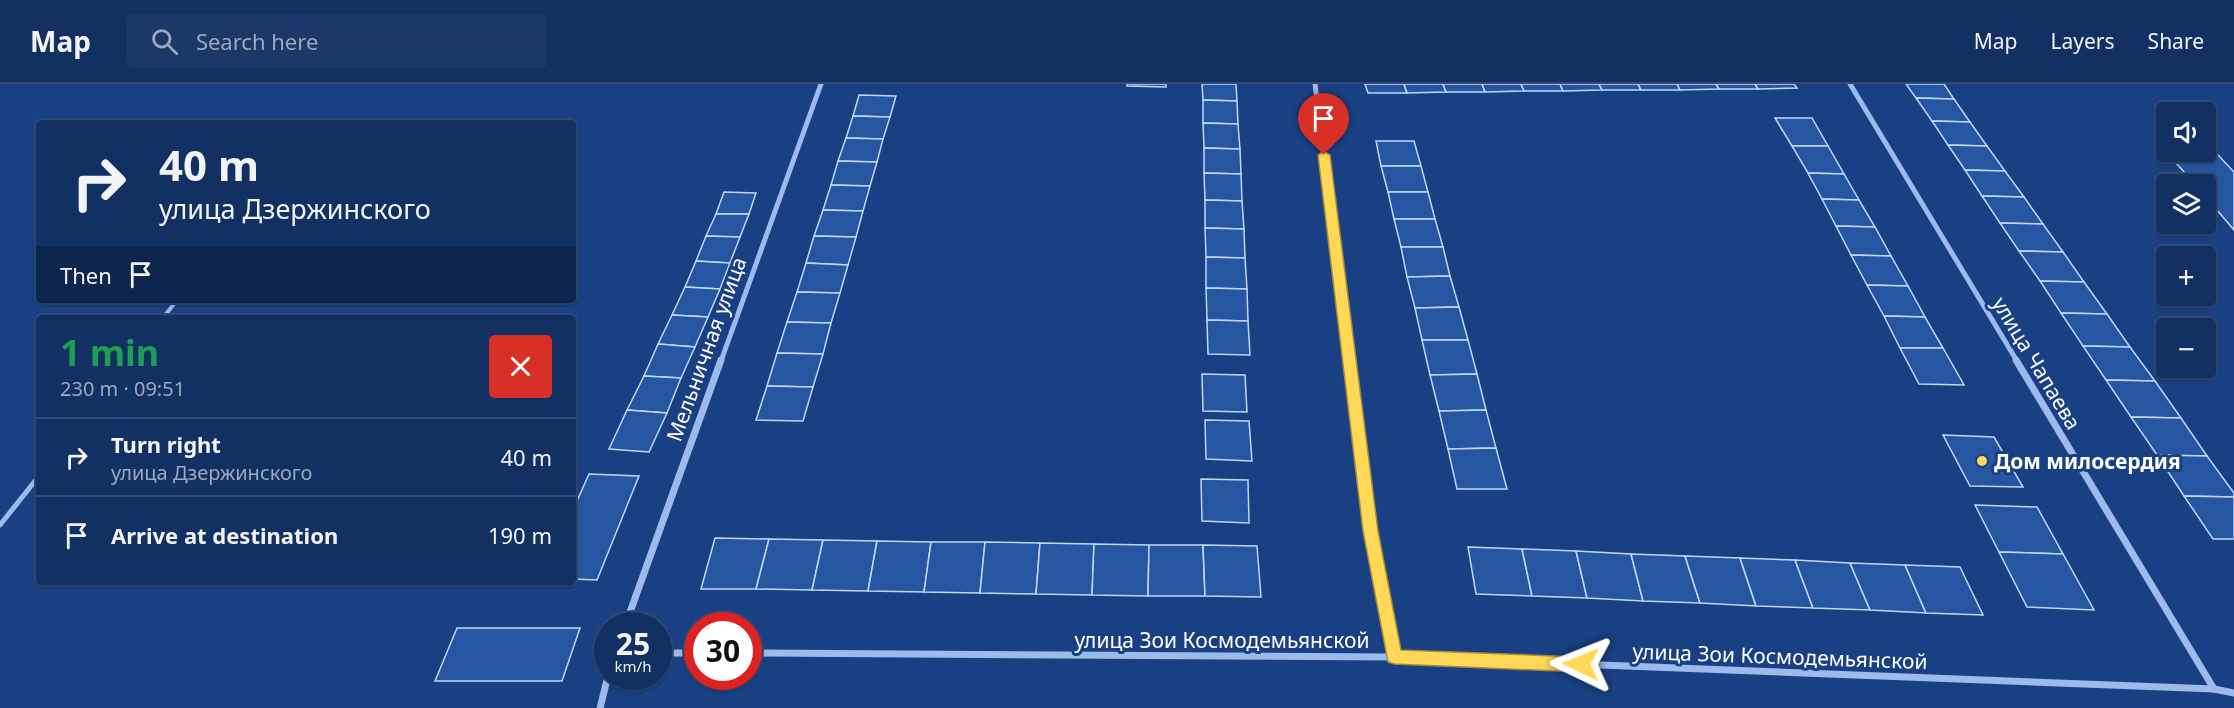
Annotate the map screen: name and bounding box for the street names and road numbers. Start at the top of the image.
street label: Мельничная улица [660,253,752,445]
street label: улица Чапаева [1986,291,2088,435]
street label: улица Зои Космодемьянской [1074,626,1370,654]
street label: улица Зои Космодемьянской [1632,637,1928,675]

